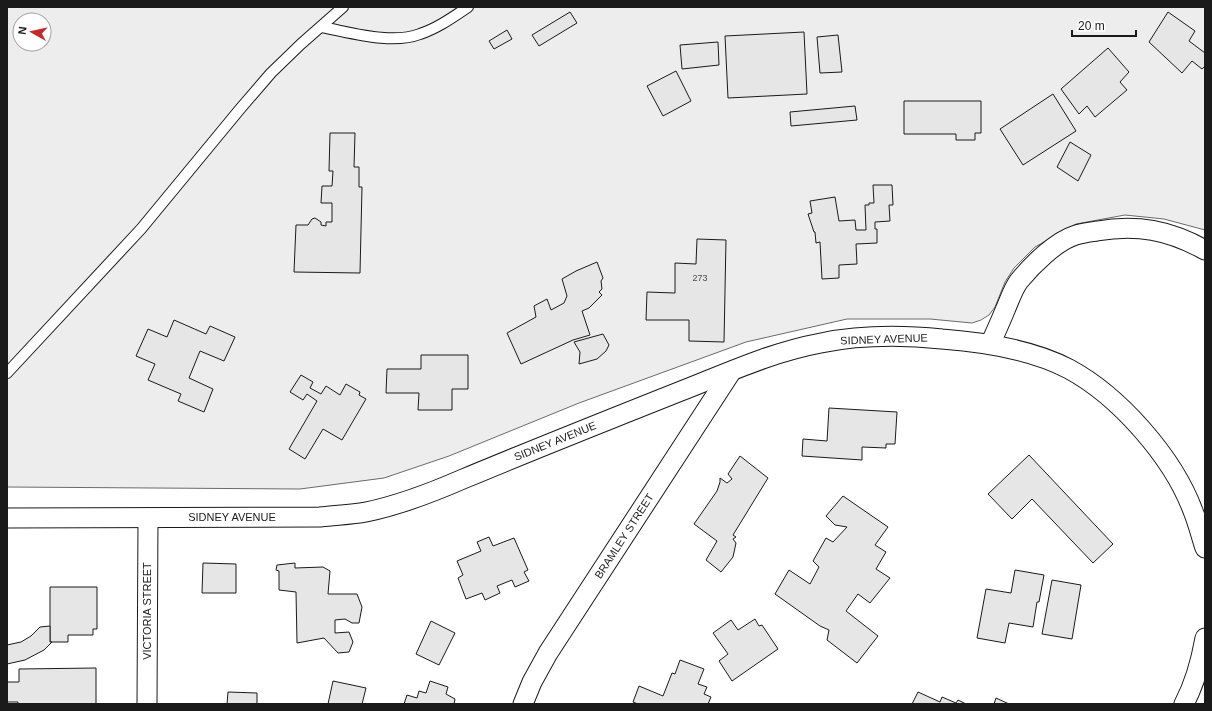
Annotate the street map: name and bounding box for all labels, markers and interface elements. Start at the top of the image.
north arrow [12,12,52,52]
scale bar [1072,12,1136,38]
text: 20 m [1078,19,1105,33]
text: N [16,26,29,35]
house number: 273 [692,273,708,283]
street label: SIDNEY AVENUE [840,331,928,347]
street label: SIDNEY AVENUE [512,419,598,463]
street label: BRAMLEY STREET [592,491,656,581]
street label: SIDNEY AVENUE [188,511,276,523]
street label: VICTORIA STREET [141,562,153,660]

